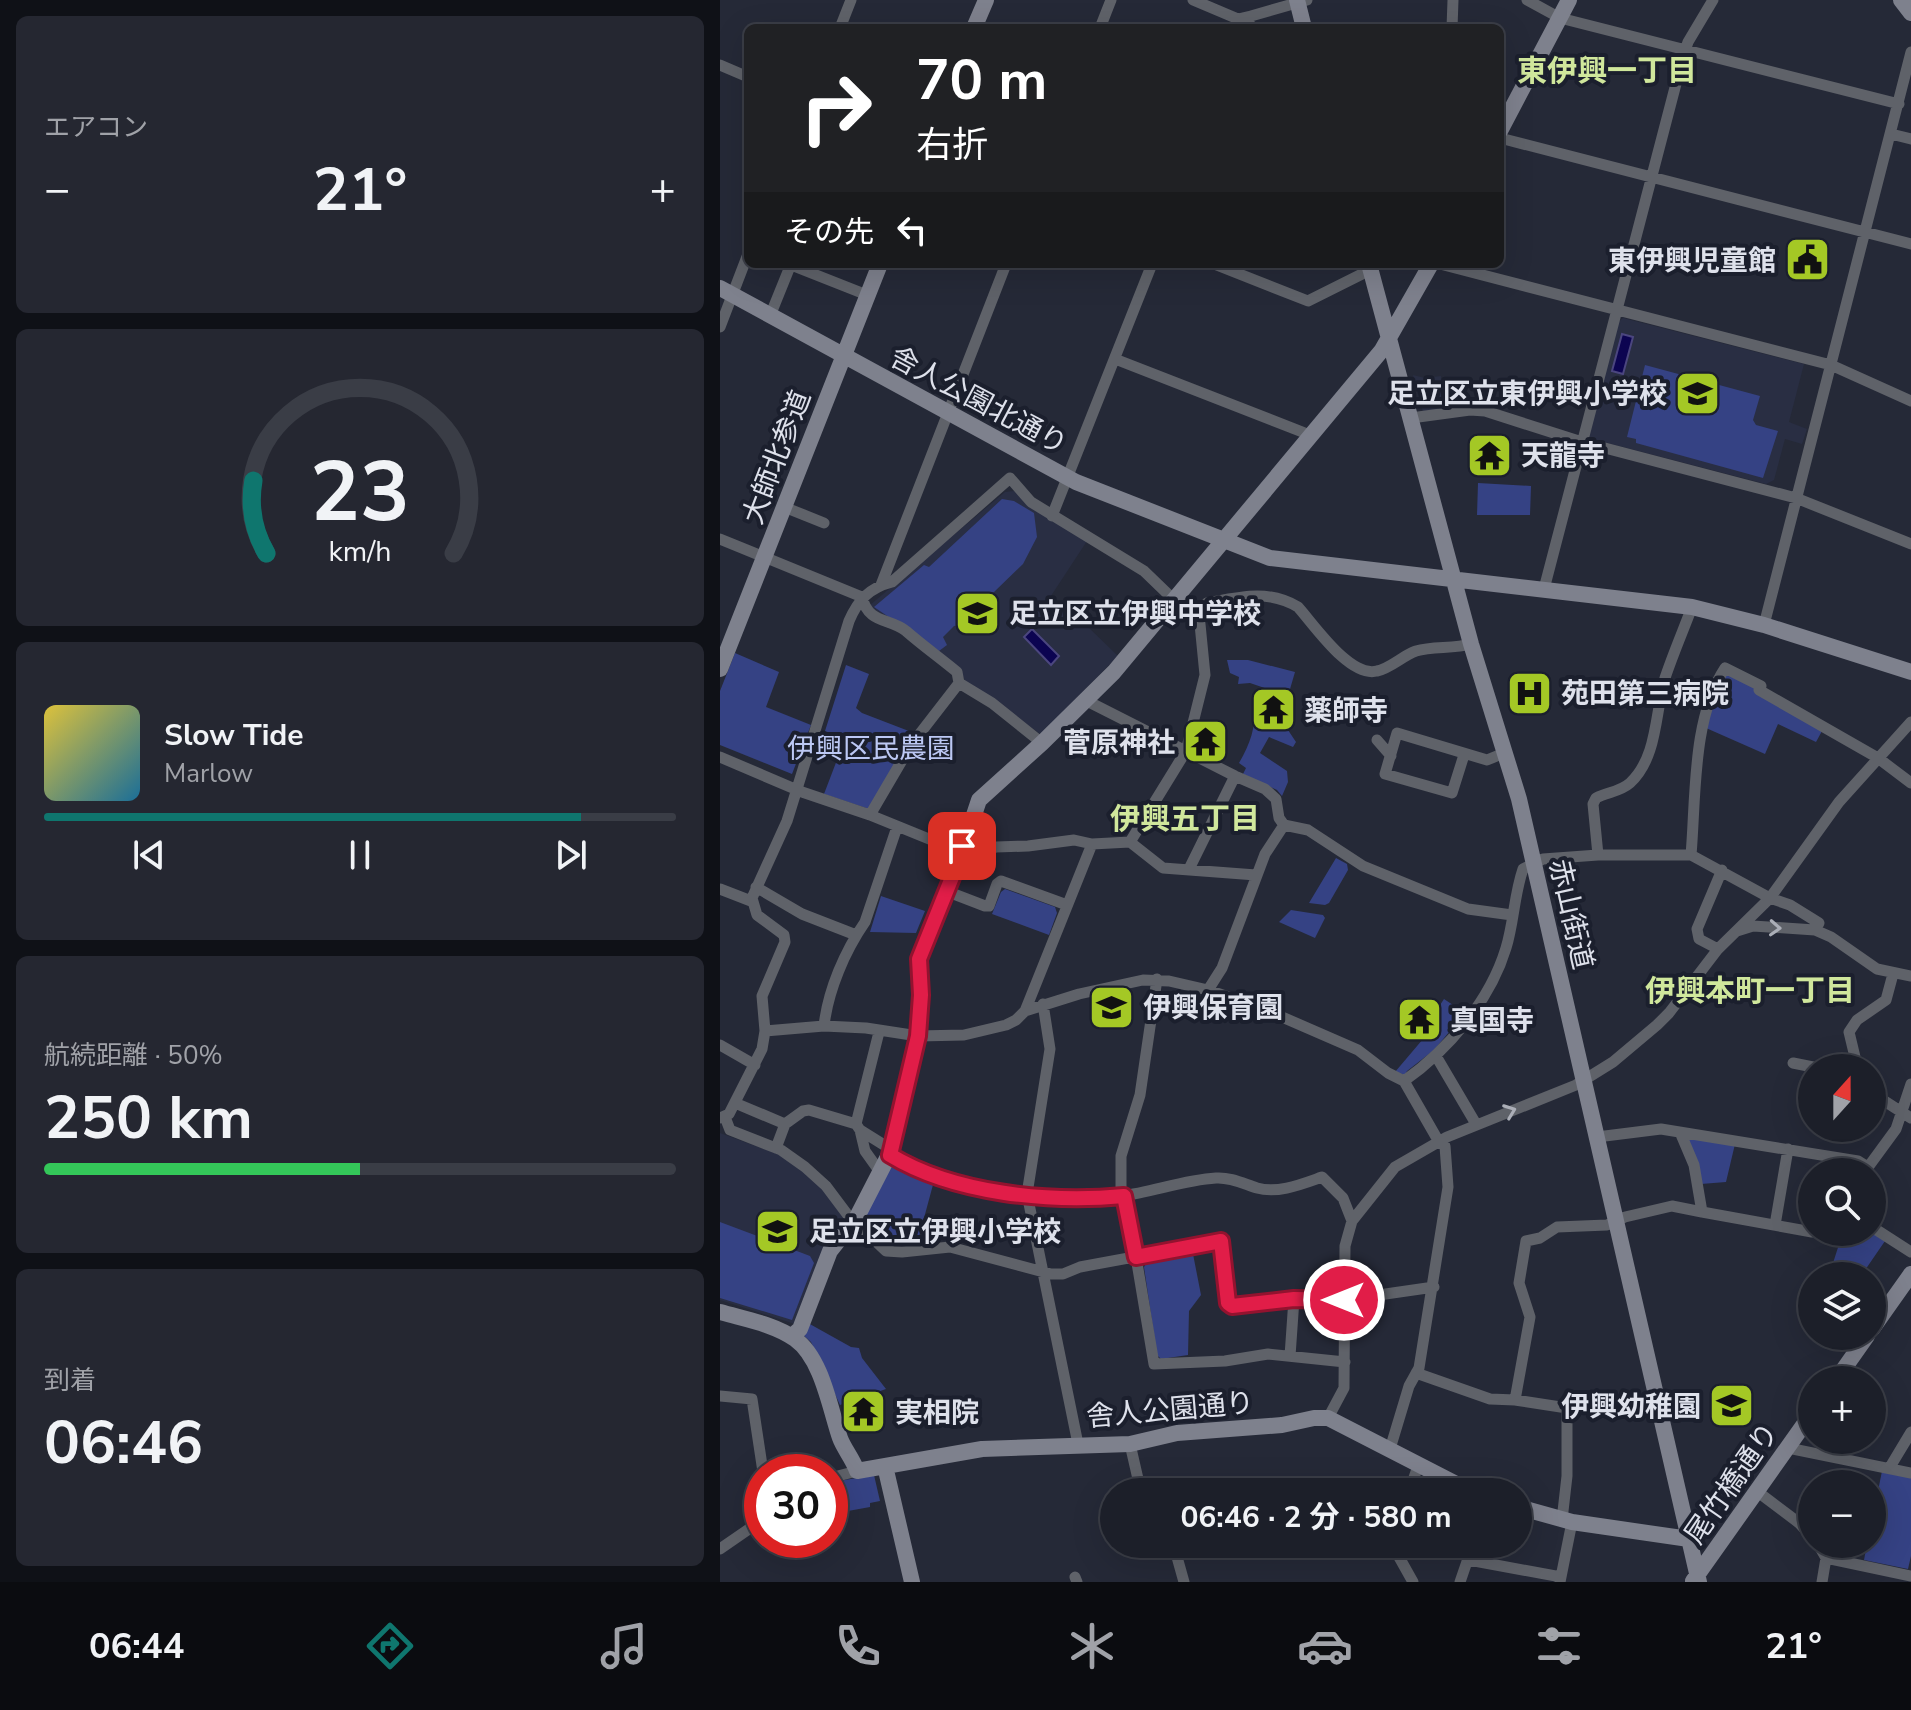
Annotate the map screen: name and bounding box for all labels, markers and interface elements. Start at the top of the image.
text: 70 m [916,42,1047,119]
district label: 東伊興一丁目 [1517,51,1697,92]
icon: right [784,56,888,160]
text: エアコン [44,110,148,145]
text: 右折 [916,121,988,170]
text: 21° [313,149,407,231]
text: − [44,160,70,220]
text: + [650,160,676,220]
icon: left [890,208,934,252]
text: その先 [784,212,874,253]
public building icon: 東伊興児童館 [1783,236,1831,284]
place label: 東伊興児童館 [1608,242,1776,280]
street label: 舎人公園北通り [883,338,1074,464]
school or university icon: 足立区立東伊興小学校 [1674,369,1722,417]
place label: 足立区立東伊興小学校 [1387,375,1667,413]
street label: 大師北参道 [734,385,820,530]
temple icon: 天龍寺 [1466,431,1514,479]
text: 23 [310,435,410,548]
place label: 天龍寺 [1521,437,1605,475]
text: km/h [329,532,391,571]
school or university icon: 足立区立伊興中学校 [954,589,1002,637]
place label: 足立区立伊興中学校 [1009,595,1261,633]
hospital icon: 苑田第三病院 [1506,669,1554,717]
place label: 苑田第三病院 [1561,675,1729,713]
temple icon: 薬師寺 [1249,686,1297,734]
place label: 薬師寺 [1304,692,1388,730]
text: Slow Tide [164,715,304,756]
temple icon: 菅原神社 [1182,718,1230,766]
place label: 菅原神社 [1063,724,1175,762]
park label: 伊興区民農園 [787,730,955,768]
text: Marlow [164,756,253,791]
district label: 伊興五丁目 [1110,799,1260,840]
pin [928,812,996,880]
icon: arrive [940,824,984,868]
icon: previous [127,833,171,877]
icon: pause [338,833,382,877]
icon: next [549,833,593,877]
street label: 赤山街道 [1540,855,1602,973]
one-way arrow [1769,919,1782,936]
district label: 伊興本町一丁目 [1645,971,1855,1012]
school or university icon: 伊興保育園 [1088,983,1136,1031]
place label: 伊興保育園 [1143,989,1283,1027]
temple icon: 真国寺 [1395,996,1443,1044]
place label: 真国寺 [1450,1002,1534,1040]
text: 航続距離 · 50% [44,1038,223,1073]
north arrow [1798,1054,1886,1142]
map controls [1798,1054,1886,1558]
text: 250 km [44,1077,253,1159]
one-way arrow [1502,1104,1516,1121]
button: search [1798,1158,1886,1246]
school or university icon: 足立区立伊興小学校 [754,1207,802,1255]
place label: 足立区立伊興小学校 [809,1213,1061,1251]
position arrow [1302,1258,1386,1342]
button: layers [1798,1262,1886,1350]
text: 到着 [44,1363,96,1398]
button: + [1798,1366,1886,1454]
school or university icon: 伊興幼稚園 [1708,1382,1756,1430]
street label: 舎人公園通り [1085,1384,1255,1436]
temple icon: 実相院 [840,1388,888,1436]
place label: 伊興幼稚園 [1561,1388,1701,1426]
place label: 実相院 [895,1394,979,1432]
text: 06:46 [44,1402,203,1484]
street label: 尾竹橋通り [1676,1415,1788,1552]
speed limit sign: 30 [744,1454,848,1558]
button: − [1798,1470,1886,1558]
text: 06:46 · 2 分 · 580 m [1180,1497,1452,1538]
icon: directions [362,1618,418,1674]
icon: music [596,1618,652,1674]
icon: phone [830,1618,886,1674]
icon: climate [1064,1618,1120,1674]
icon: car [1297,1618,1353,1674]
icon: filters [1531,1618,1587,1674]
text: 06:44 [89,1622,184,1671]
text: 21° [1765,1622,1822,1671]

